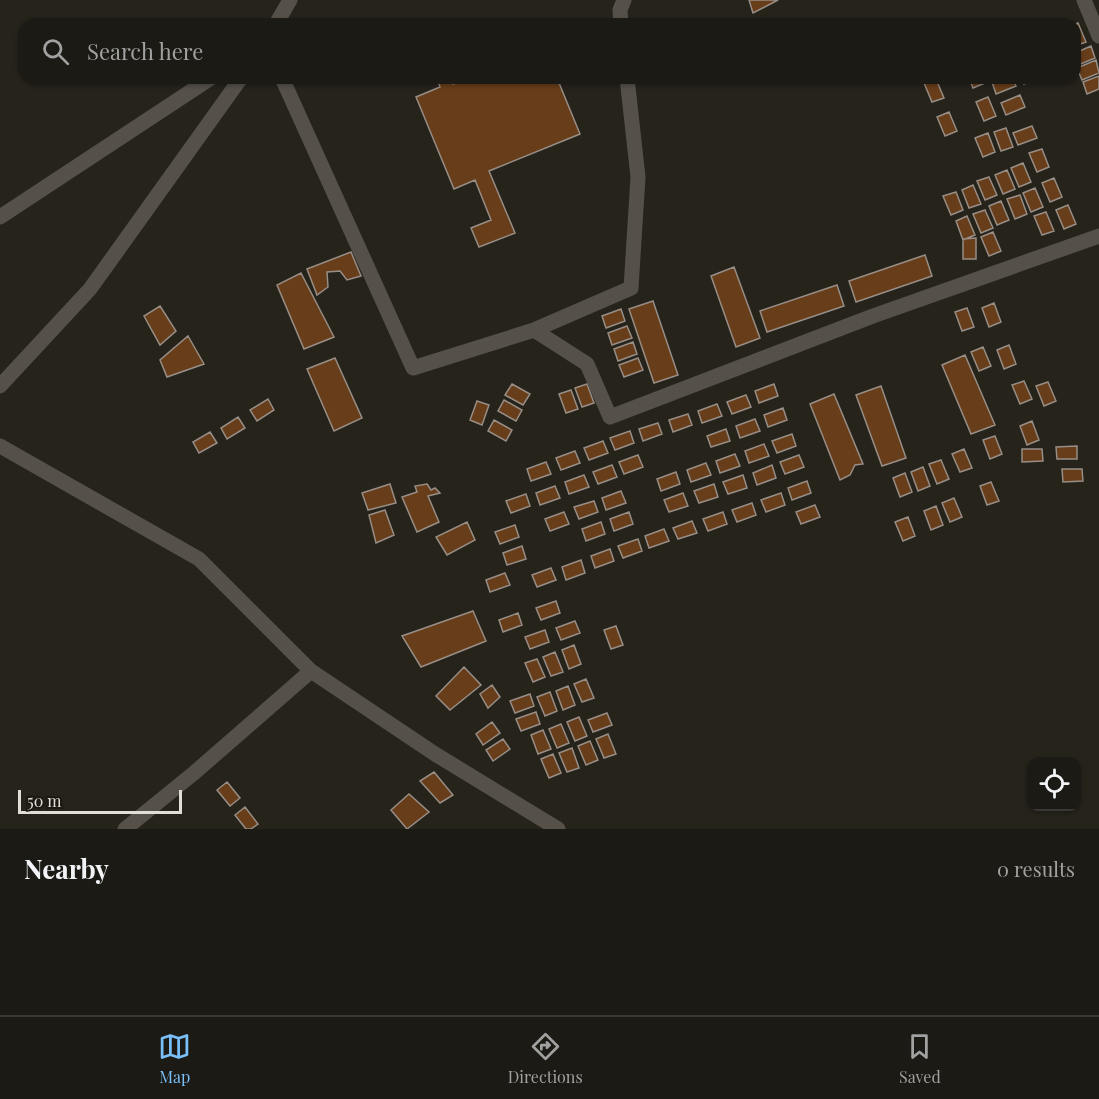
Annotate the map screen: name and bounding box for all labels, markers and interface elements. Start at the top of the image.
search box [18,18,1081,84]
icon: search [39,35,72,68]
text: Search here [87,36,203,66]
map controls [1027,757,1081,811]
button: locate [1027,757,1081,811]
scale bar [18,787,182,814]
text: 50 m [27,790,61,811]
text: Nearby [24,851,109,886]
text: 0 results [997,855,1075,882]
tab: Map [158,1030,191,1087]
tab: Directions [508,1030,583,1087]
tab: Saved [899,1030,941,1087]

